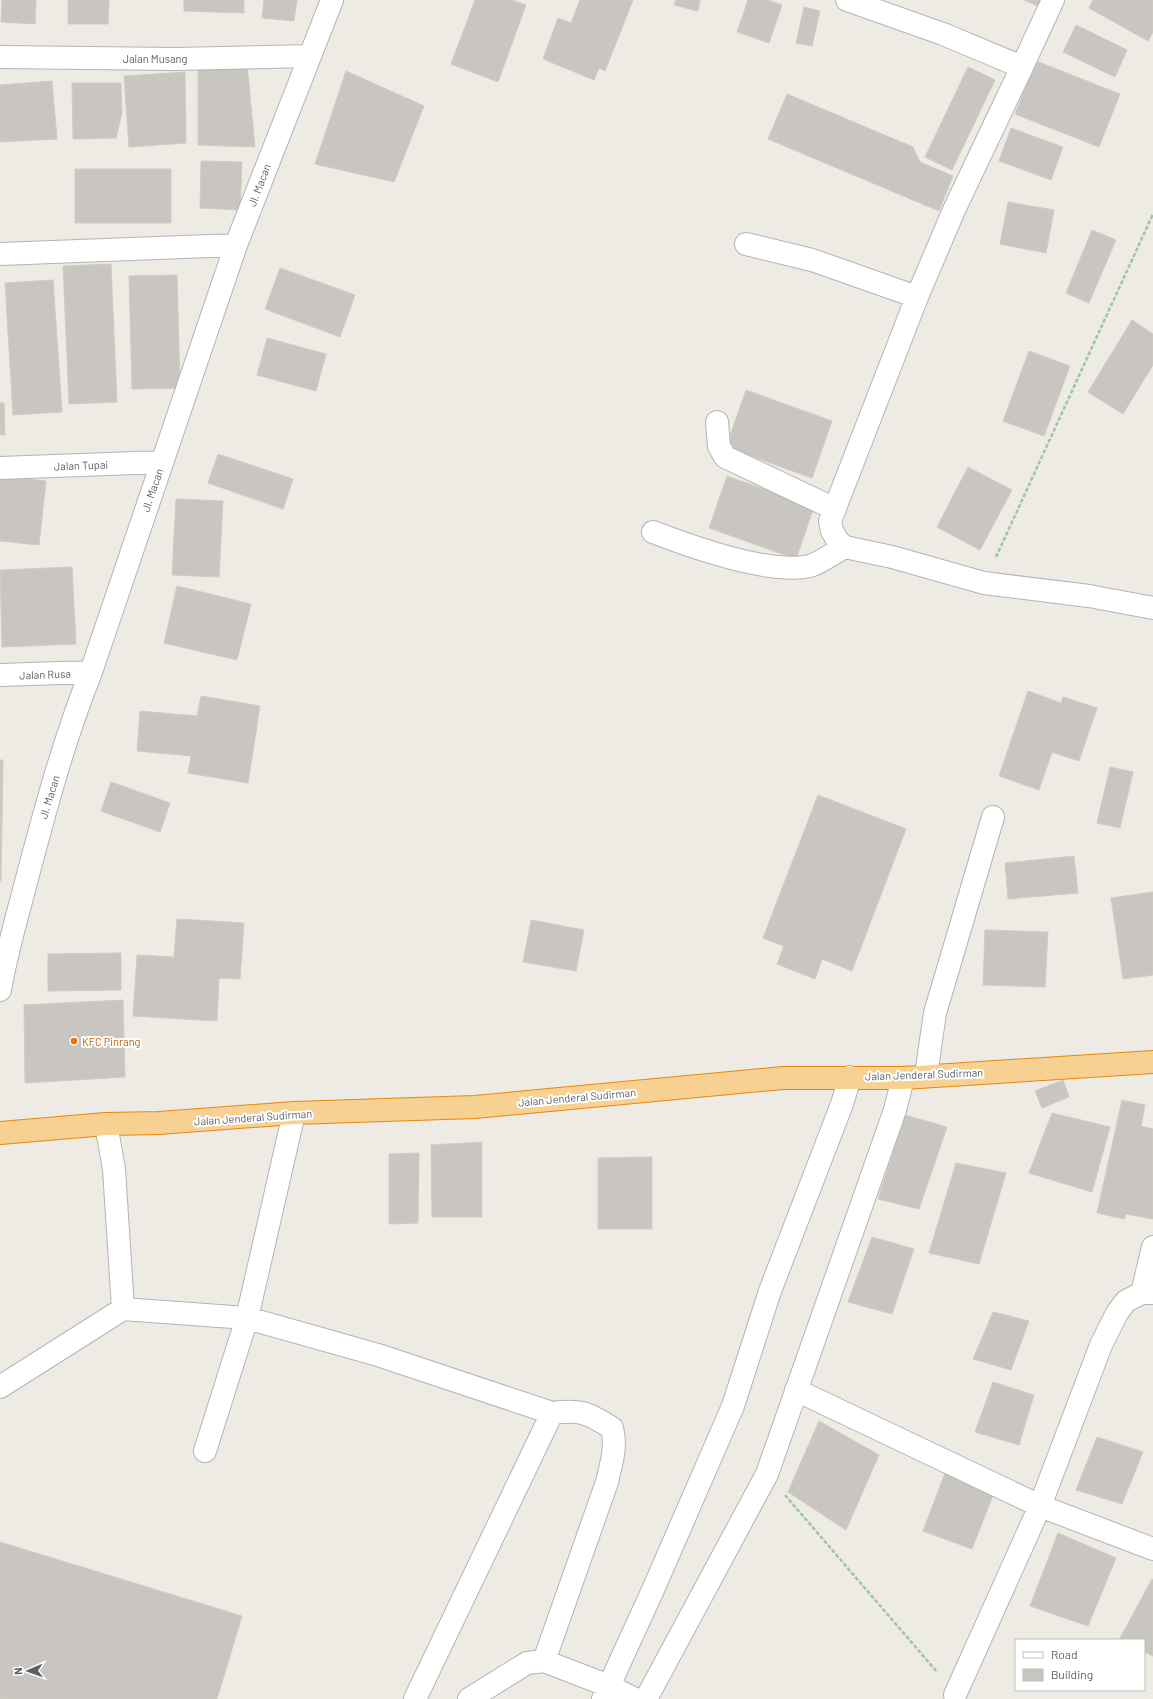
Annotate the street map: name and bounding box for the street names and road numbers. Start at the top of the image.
street label: Jalan Musang [123,52,187,65]
street label: Jl. Macan [245,162,273,208]
street label: Jalan Tupai [54,458,109,472]
street label: Jl. Macan [139,467,165,513]
street label: Jalan Rusa [19,667,71,681]
street label: Jl. Macan [36,774,62,820]
street label: Jalan Jenderal Sudirman [865,1065,983,1083]
street label: Jalan Jenderal Sudirman [518,1085,637,1109]
street label: Jalan Jenderal Sudirman [194,1106,313,1128]

